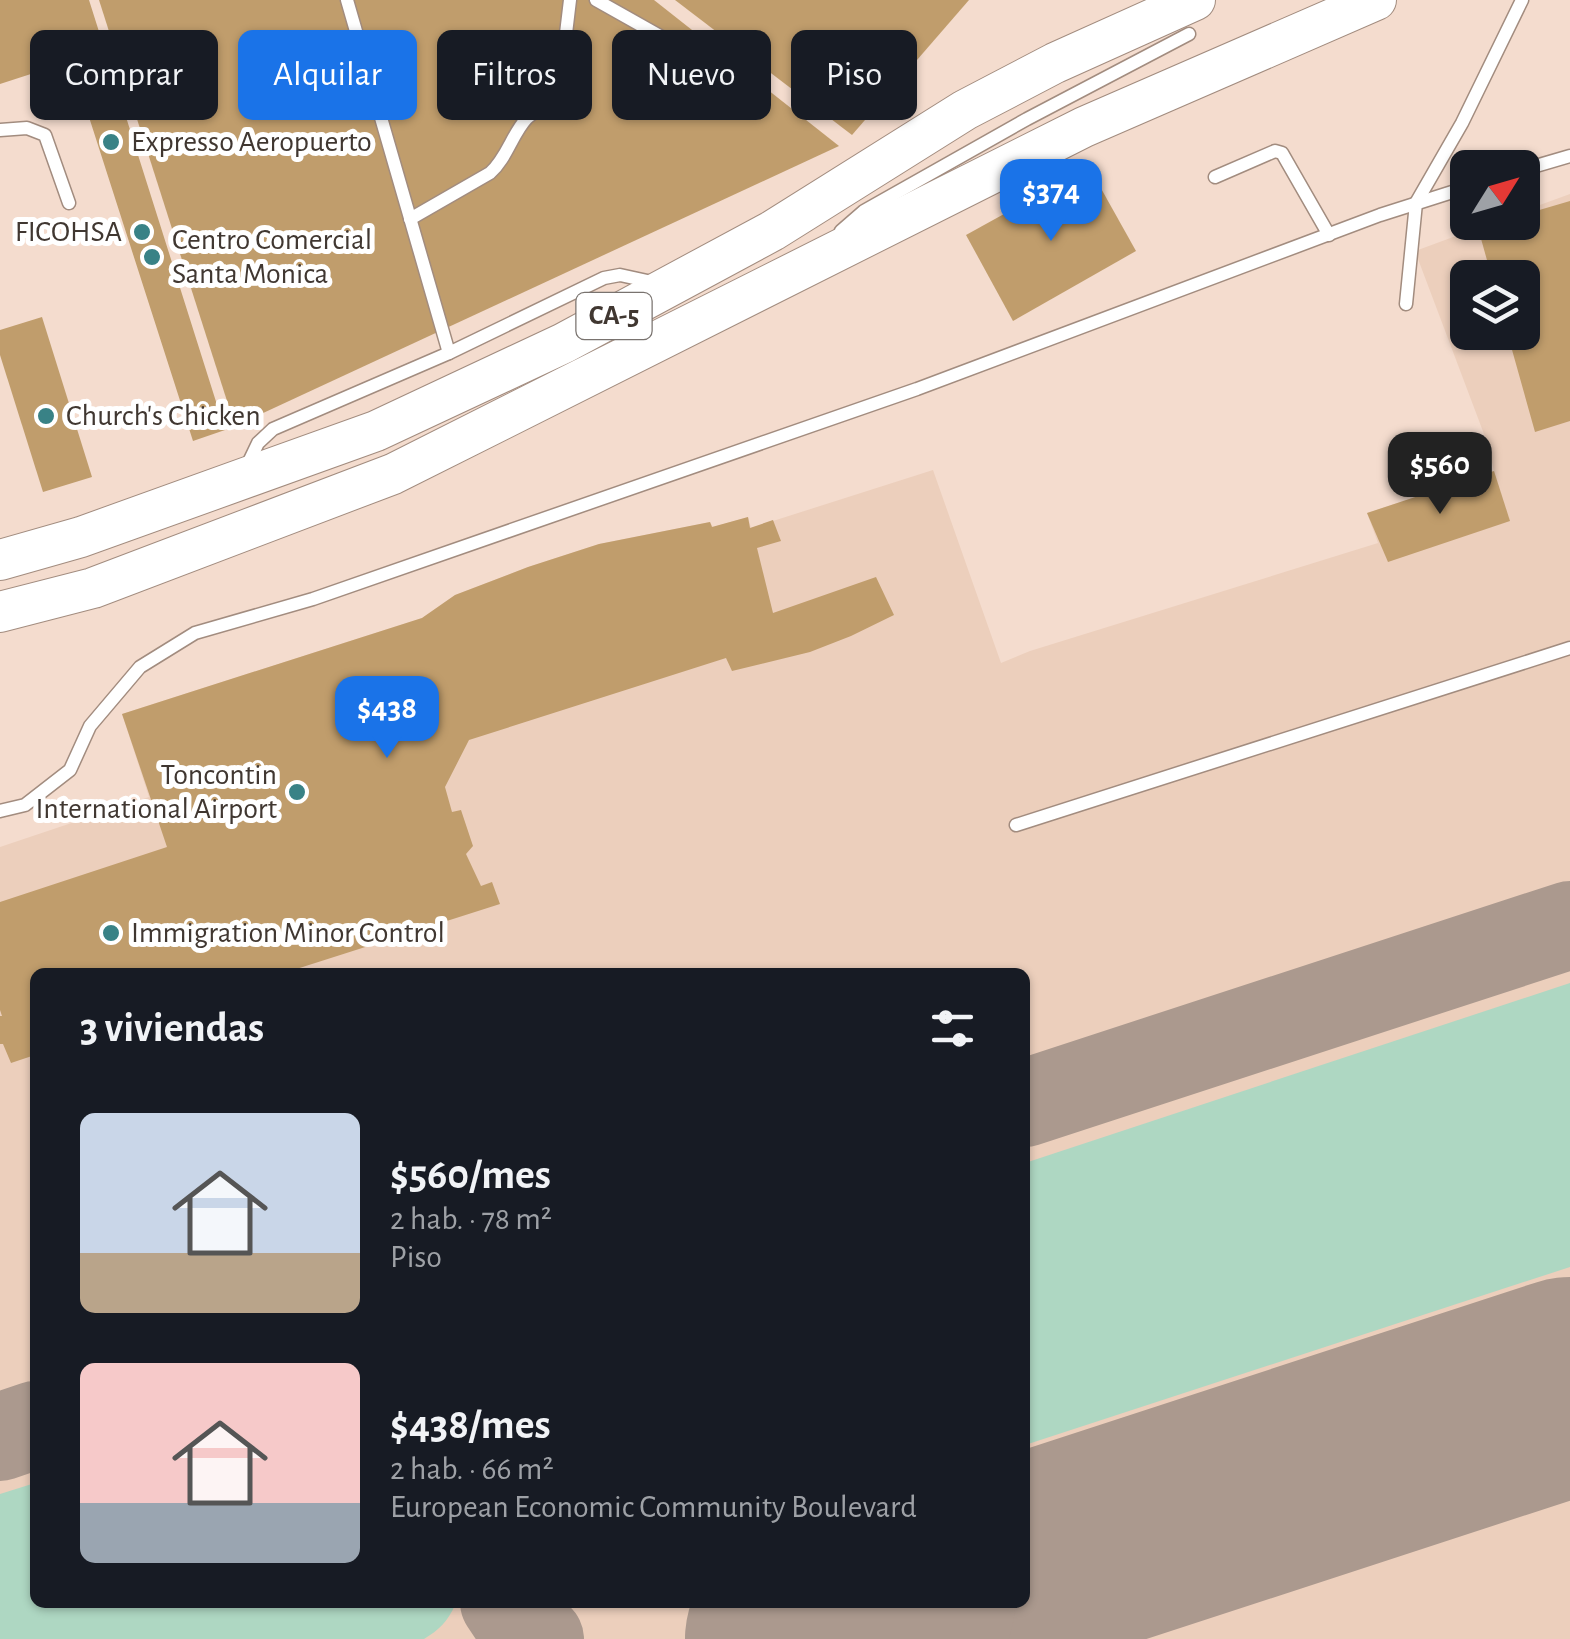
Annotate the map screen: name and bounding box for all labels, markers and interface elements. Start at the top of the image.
chip: Comprar [30,30,218,120]
chip: Alquilar [238,30,417,120]
chip: Filtros [437,30,592,120]
chip: Nuevo [612,30,771,120]
chip: Piso [791,30,917,120]
place label: Expresso Aeropuerto [131,127,372,157]
marker: Expresso Aeropuerto [100,131,122,153]
north arrow [1450,150,1540,240]
map controls [1450,150,1540,350]
pin: $374 [992,159,1110,244]
text: $374 [1022,175,1080,207]
place label: FICOHSA [15,217,122,247]
marker: FICOHSA [131,221,153,243]
place label: Centro Comercial Santa Monica [172,225,372,289]
marker: Centro Comercial Santa Monica [141,246,163,268]
button: layers [1450,260,1540,350]
road number: CA-5 [576,293,652,339]
place label: Church's Chicken [66,401,261,431]
marker: Church's Chicken [35,405,57,427]
pin: $560 [1381,432,1499,517]
text: $560 [1410,448,1470,480]
pin: $438 [328,676,446,761]
text: $438 [357,692,417,724]
place label: Toncontin International Airport [36,760,277,824]
marker: Toncontin International Airport [286,781,308,803]
place label: Immigration Minor Control [131,918,445,948]
marker: Immigration Minor Control [100,922,122,944]
icon: filters [925,1001,980,1056]
text: 3 viviendas [80,1007,264,1049]
icon: home [160,1153,280,1273]
text: $560/mes [390,1154,551,1196]
text: 2 hab. · 78 m² [390,1203,552,1235]
text: Piso [390,1241,442,1273]
icon: home [160,1403,280,1523]
text: $438/mes [390,1404,551,1446]
text: 2 hab. · 66 m² [390,1453,554,1485]
text: European Economic Community Boulevard [390,1491,917,1523]

